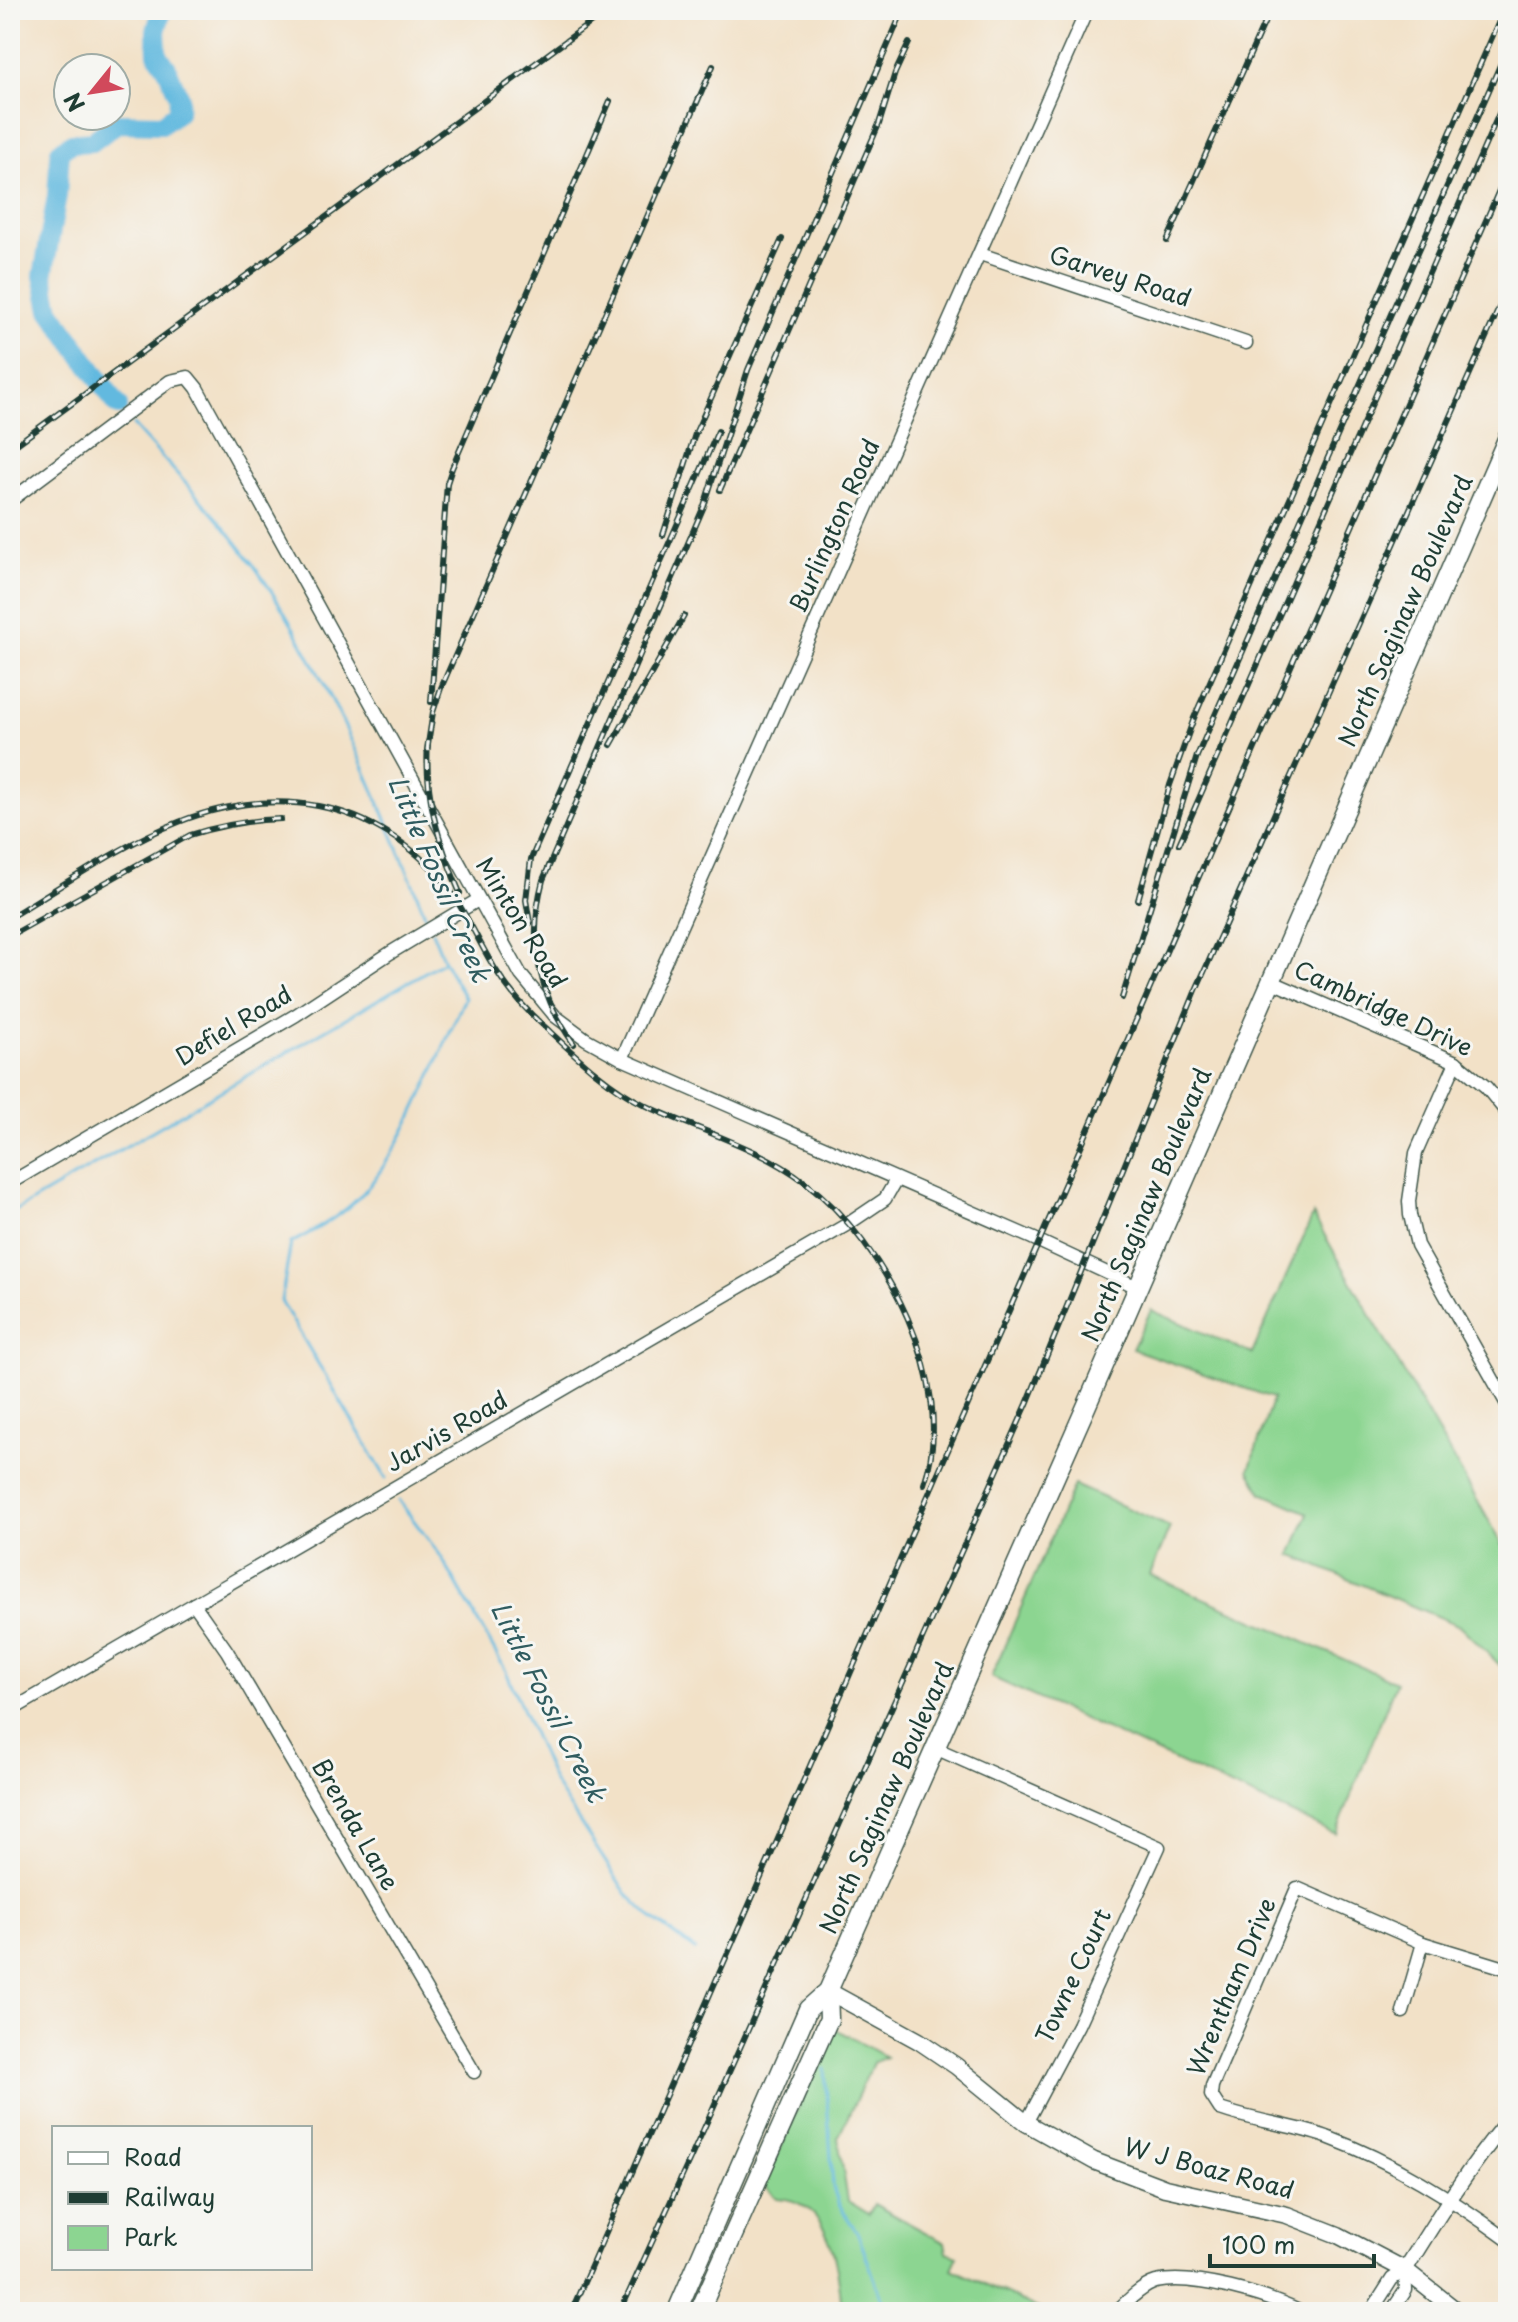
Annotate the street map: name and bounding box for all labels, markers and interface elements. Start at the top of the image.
north arrow [52,52,132,132]
text: N [55,87,92,119]
street label: Garvey Road [1045,235,1196,315]
street label: Burlington Road [779,432,888,618]
street label: North Saginaw Boulevard [1328,468,1481,752]
water label: Little Fossil Creek [379,769,502,989]
street label: Minton Road [468,849,577,994]
street label: Cambridge Drive [1289,950,1479,1064]
street label: Defiel Road [168,975,298,1073]
street label: North Saginaw Boulevard [1071,1061,1219,1347]
street label: Jarvis Road [378,1381,514,1480]
water label: Little Fossil Creek [482,1594,617,1810]
street label: North Saginaw Boulevard [809,1655,962,1939]
street label: Brenda Lane [304,1751,409,1897]
street label: Wrentham Drive [1176,1892,1284,2081]
street label: Towne Court [1025,1902,1119,2048]
legend [52,2126,312,2270]
street label: W J Boaz Road [1121,2127,1298,2207]
text: Road [124,2138,182,2174]
text: Railway [124,2178,215,2214]
text: Park [124,2218,178,2254]
scale bar [1210,2218,1374,2268]
text: 100 m [1222,2226,1295,2262]

